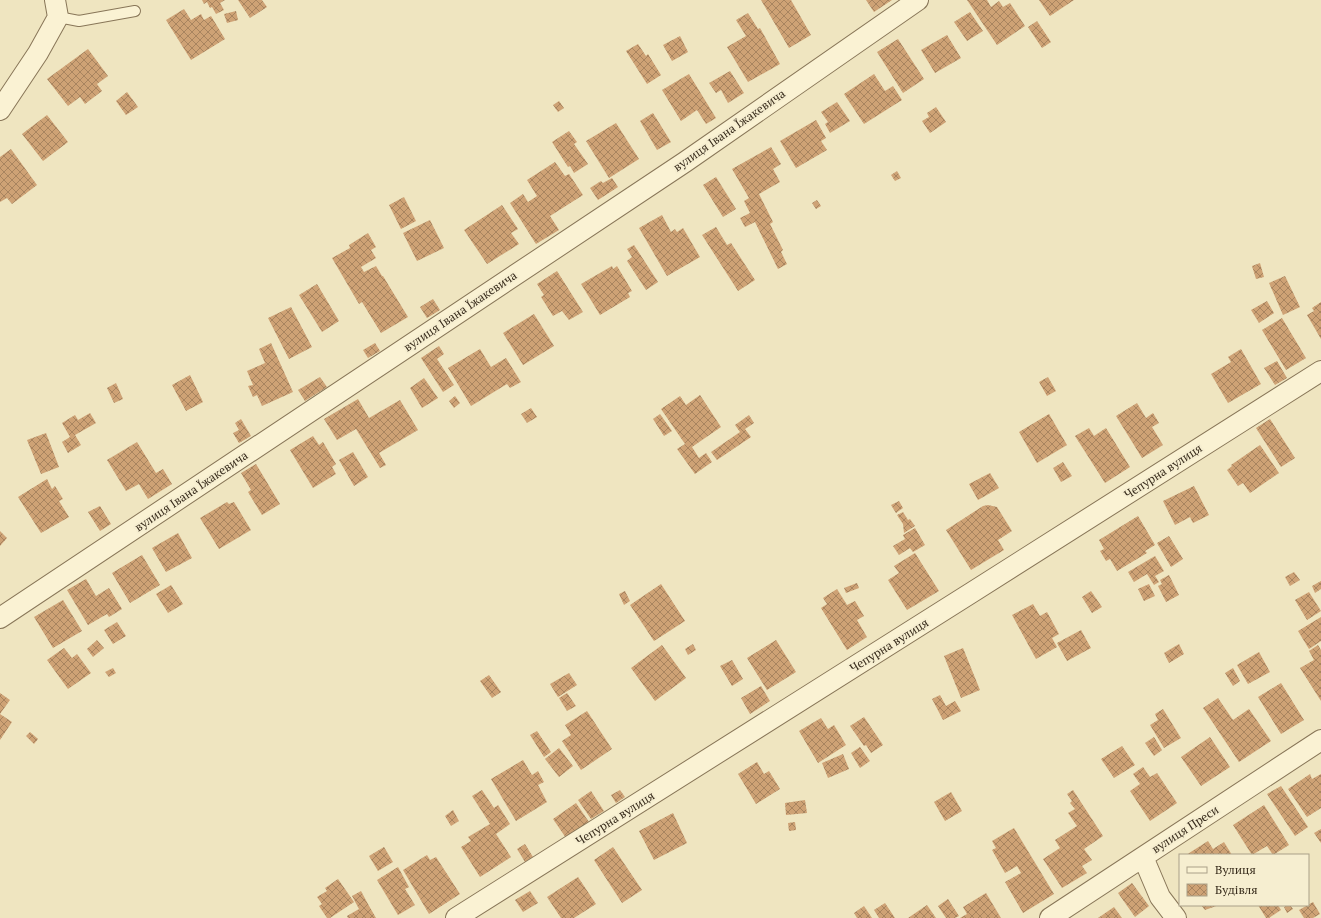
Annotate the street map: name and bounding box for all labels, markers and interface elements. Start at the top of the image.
street label: вулиця Івана Їжакевича [670,86,788,174]
street label: вулиця Івана Їжакевича [401,267,519,355]
street label: Чепурна вулиця [1121,440,1205,502]
street label: вулиця Івана Їжакевича [132,447,250,535]
street label: Чепурна вулиця [847,615,931,675]
street label: Чепурна вулиця [573,788,657,848]
street label: вулиця Преси [1149,802,1221,856]
legend [1179,854,1309,906]
text: Вулиця [1215,862,1256,877]
text: Будівля [1215,882,1258,897]

